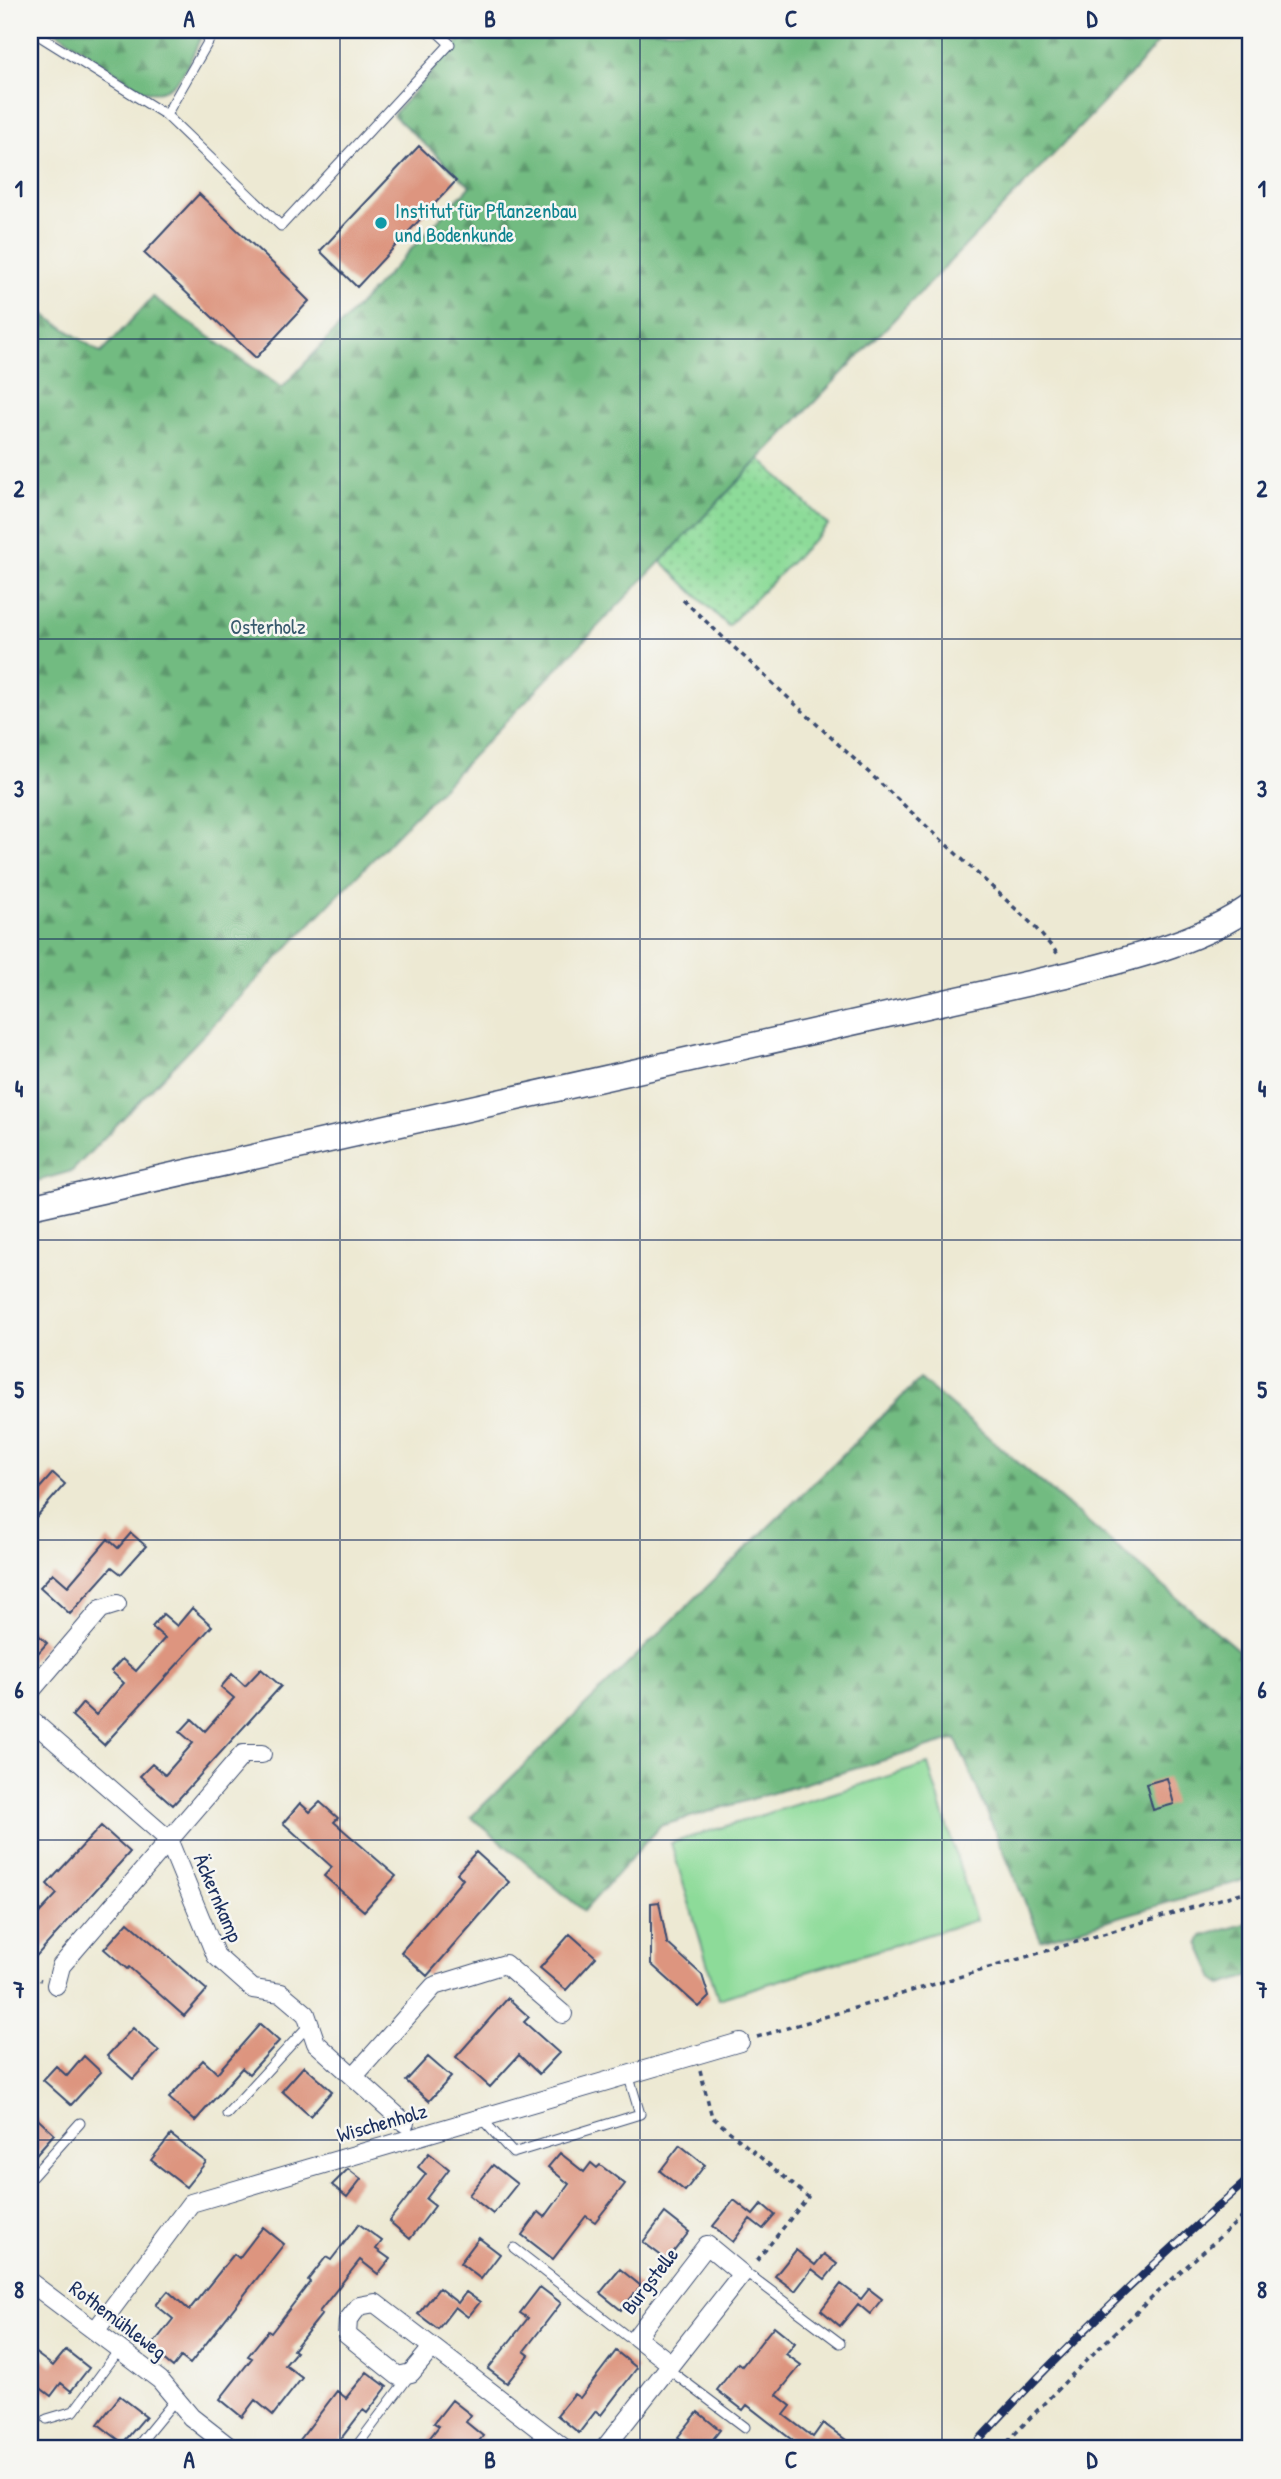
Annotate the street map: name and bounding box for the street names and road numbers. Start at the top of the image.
street label: Äckernkamp [187,1849,250,1946]
street label: Wischenholz [333,2096,430,2149]
street label: Burgstelle [614,2241,685,2320]
street label: Rothemühleweg [64,2273,173,2366]

